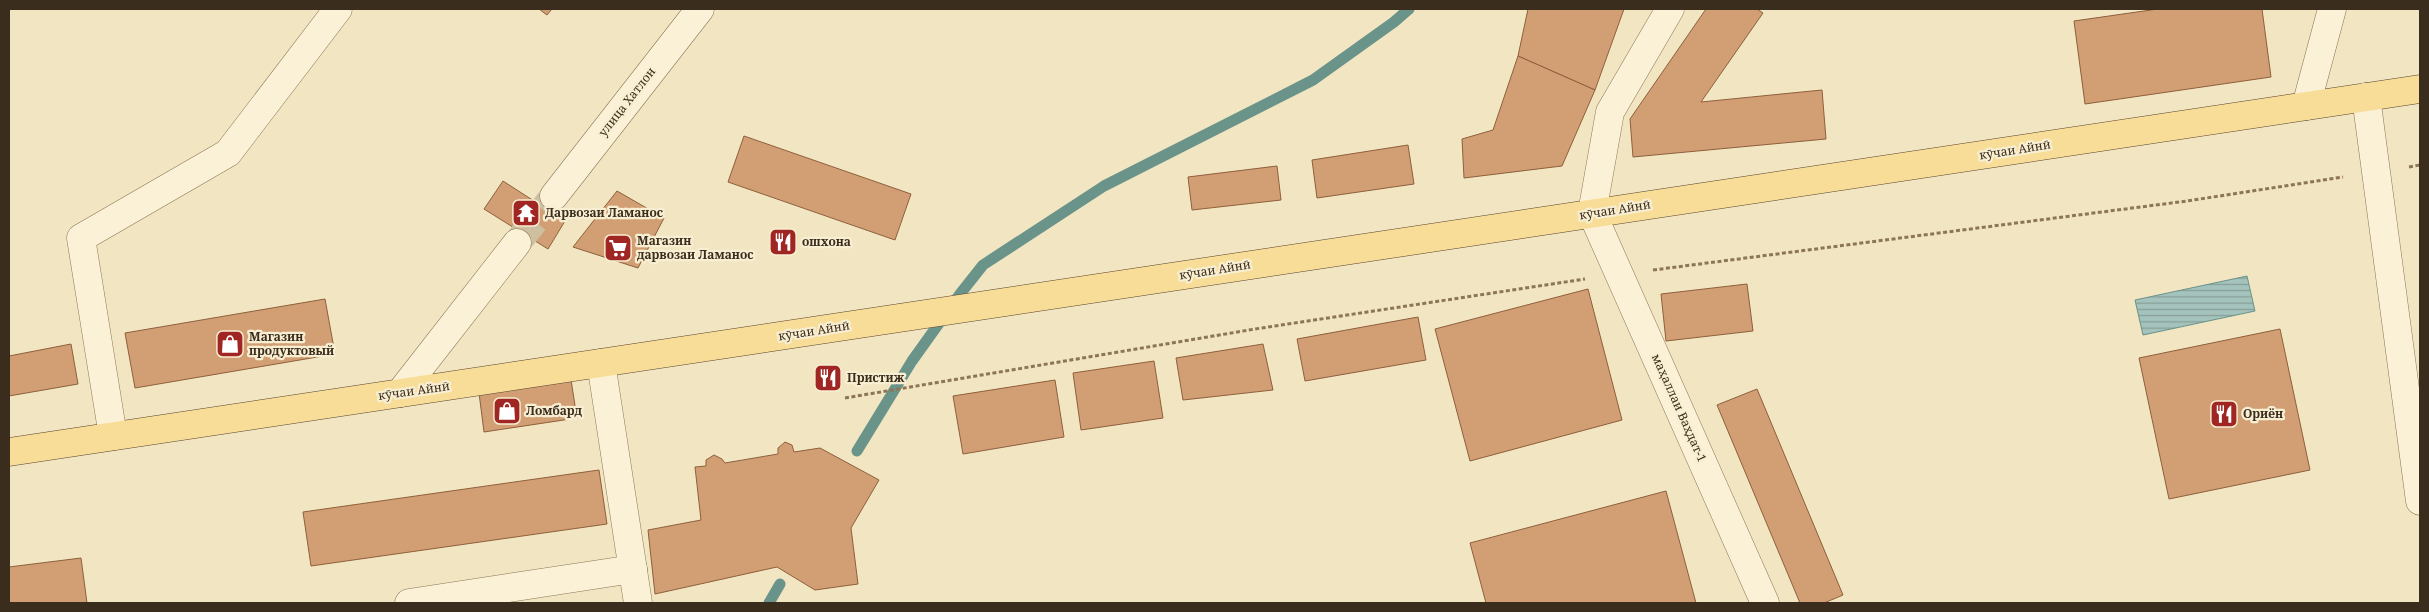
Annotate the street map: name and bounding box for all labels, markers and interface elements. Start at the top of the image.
street label: улица Хатлон [594,63,659,140]
street label: кӯчаи Айнӣ [1978,135,2052,164]
street label: кӯчаи Айнӣ [1578,195,1652,224]
temple icon: Дарвозаи Ламанос [511,198,541,228]
place label: Дарвозаи Ламанос [545,204,663,221]
restaurant icon: ошхона [768,227,798,257]
place label: Магазин дарвозаи Ламанос [637,232,753,263]
supermarket icon: Магазин дарвозаи Ламанос [603,233,633,263]
place label: ошхона [802,233,851,250]
street label: кӯчаи Айнӣ [1178,255,1252,284]
street label: кӯчаи Айнӣ [777,316,851,345]
place label: Магазин продуктовый [249,328,334,359]
shop icon: Магазин продуктовый [215,329,245,359]
street label: маҳаллаи Ваҳдат-1 [1648,351,1711,465]
restaurant icon: Пристиж [813,363,843,393]
place label: Пристиж [847,369,905,386]
street label: кӯчаи Айнӣ [377,377,451,404]
shop icon: Ломбард [492,396,522,426]
restaurant icon: Ориён [2209,399,2239,429]
place label: Ломбард [526,402,583,419]
place label: Ориён [2243,405,2283,422]

